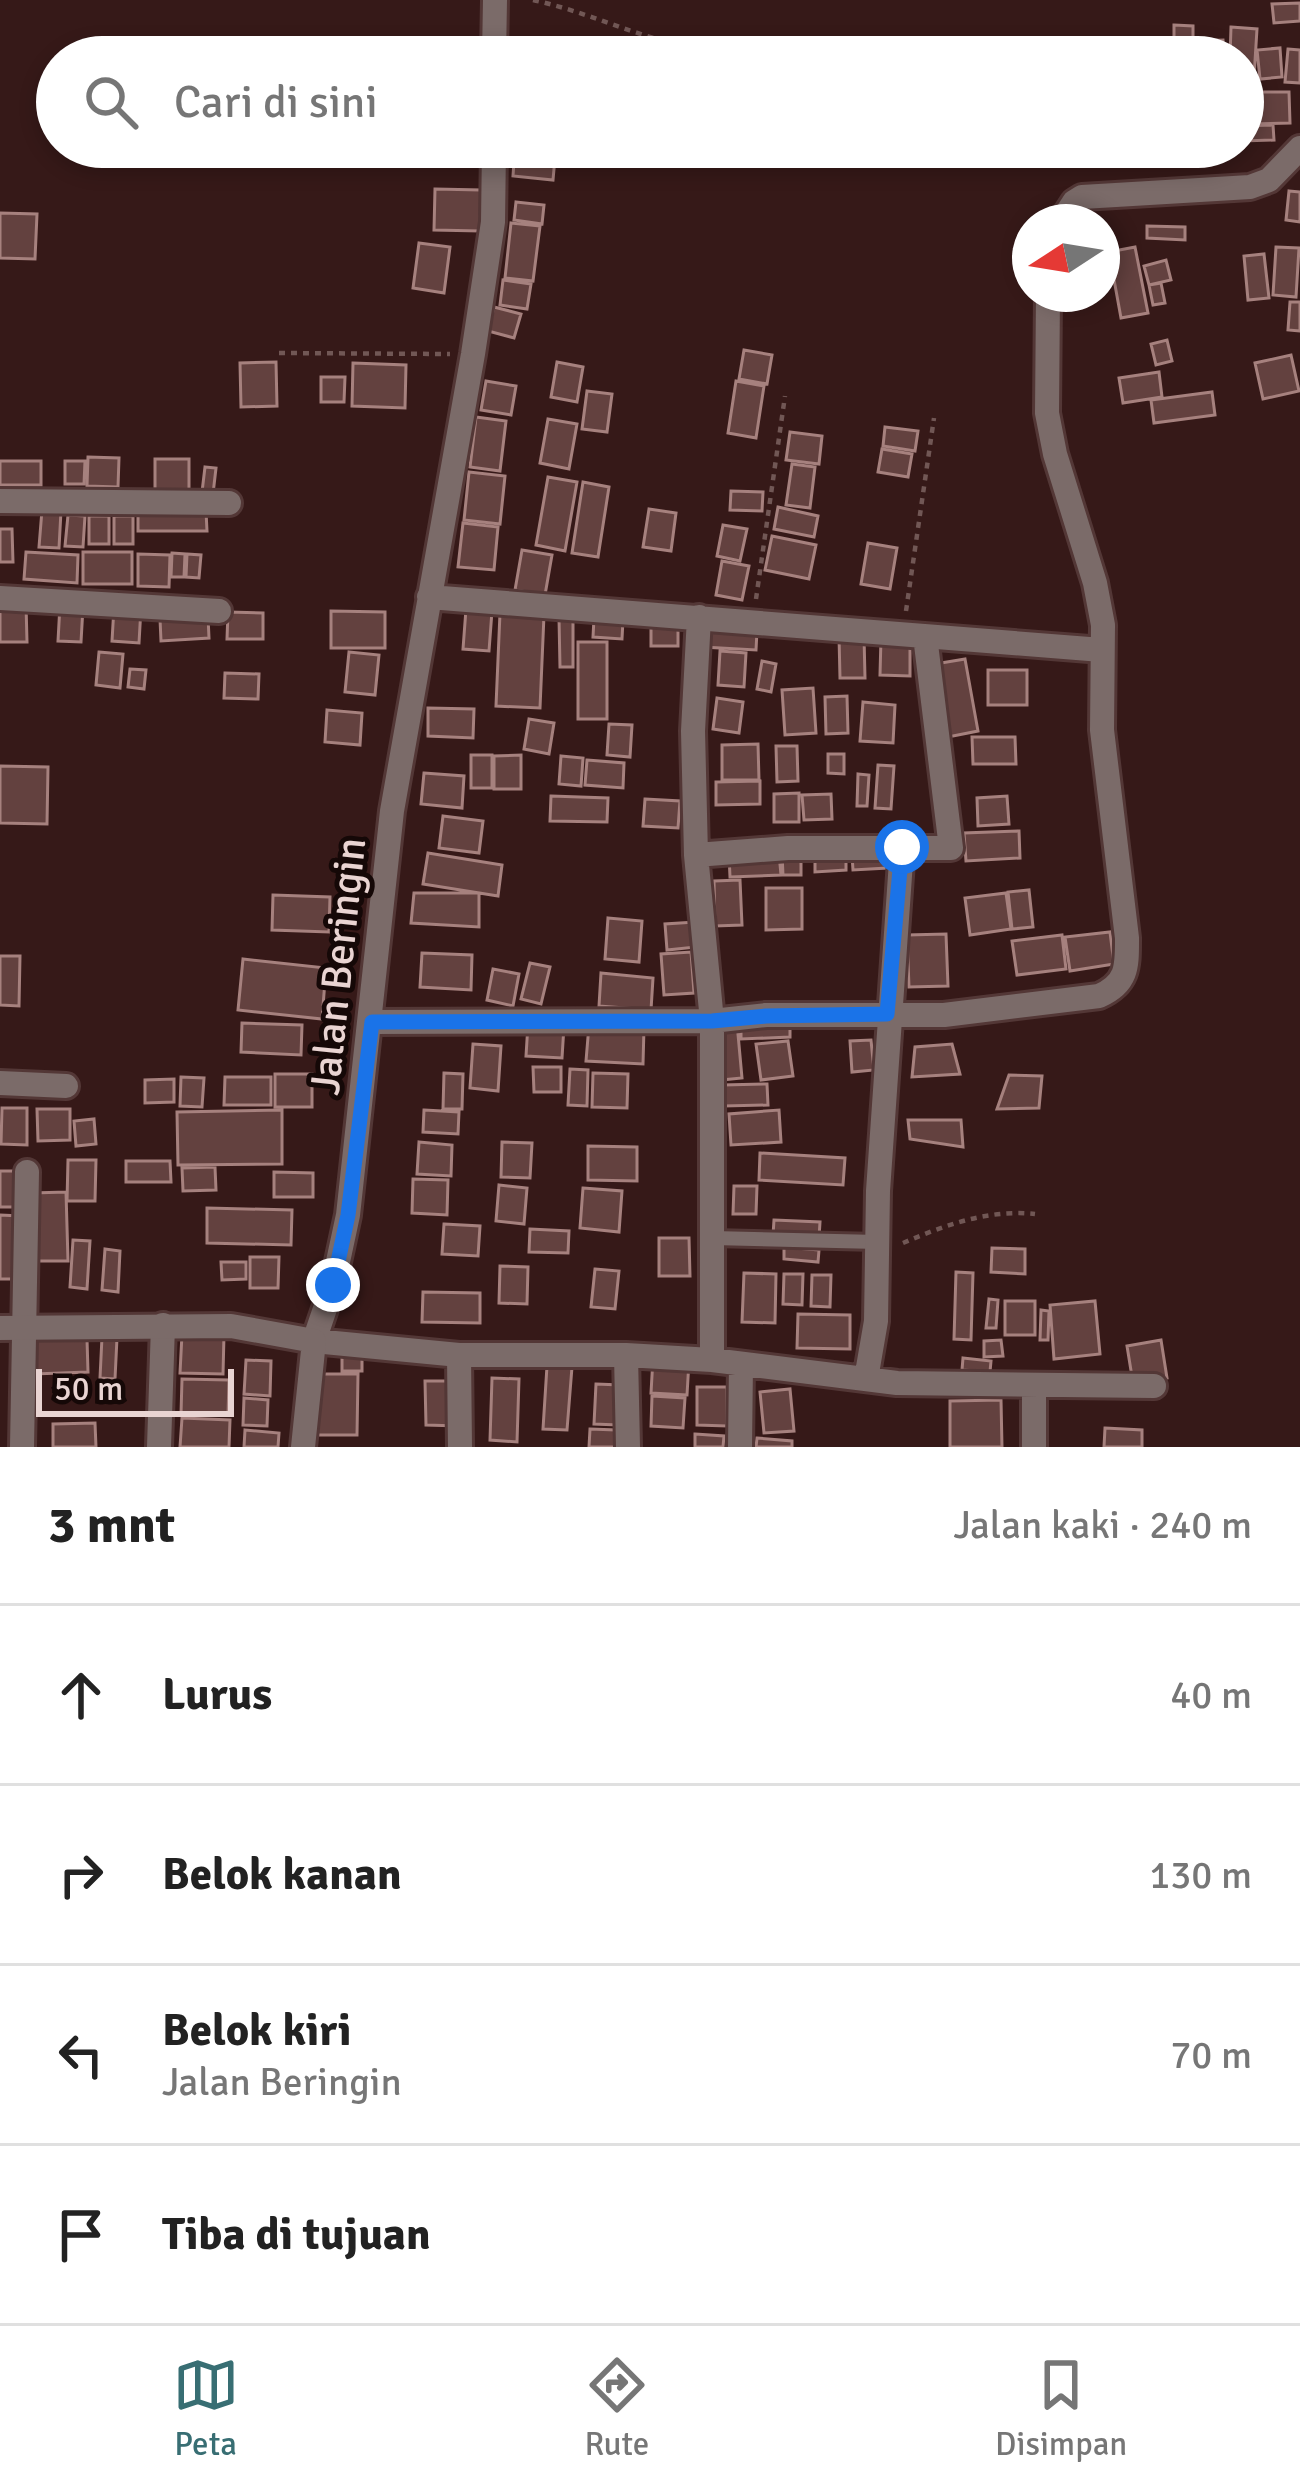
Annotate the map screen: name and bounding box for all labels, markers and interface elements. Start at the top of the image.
search box [36,36,1264,168]
icon: search [78,69,144,135]
text: Cari di sini [174,75,378,130]
north arrow [1012,204,1120,312]
route start [875,820,929,874]
street label: Jalan Beringin [300,835,377,1097]
route end [306,1258,360,1312]
scale bar [36,1363,234,1416]
text: 50 m [54,1369,123,1410]
text: 3 mnt [48,1494,175,1557]
text: Jalan kaki · 240 m [954,1501,1252,1549]
icon: ahead [48,1662,114,1728]
text: Lurus [162,1667,272,1722]
text: 40 m [1170,1671,1252,1719]
icon: right [48,1842,114,1908]
text: Belok kanan [162,1847,402,1902]
text: 130 m [1149,1851,1252,1899]
text: Belok kiri [162,2003,351,2058]
icon: left [48,2022,114,2088]
text: 70 m [1170,2031,1252,2079]
text: Jalan Beringin [162,2058,402,2106]
icon: arrive [48,2202,114,2268]
text: Tiba di tujuan [162,2207,431,2262]
tab: Peta [173,2352,239,2465]
tab: Rute [584,2352,650,2465]
tab: Disimpan [995,2352,1127,2465]

